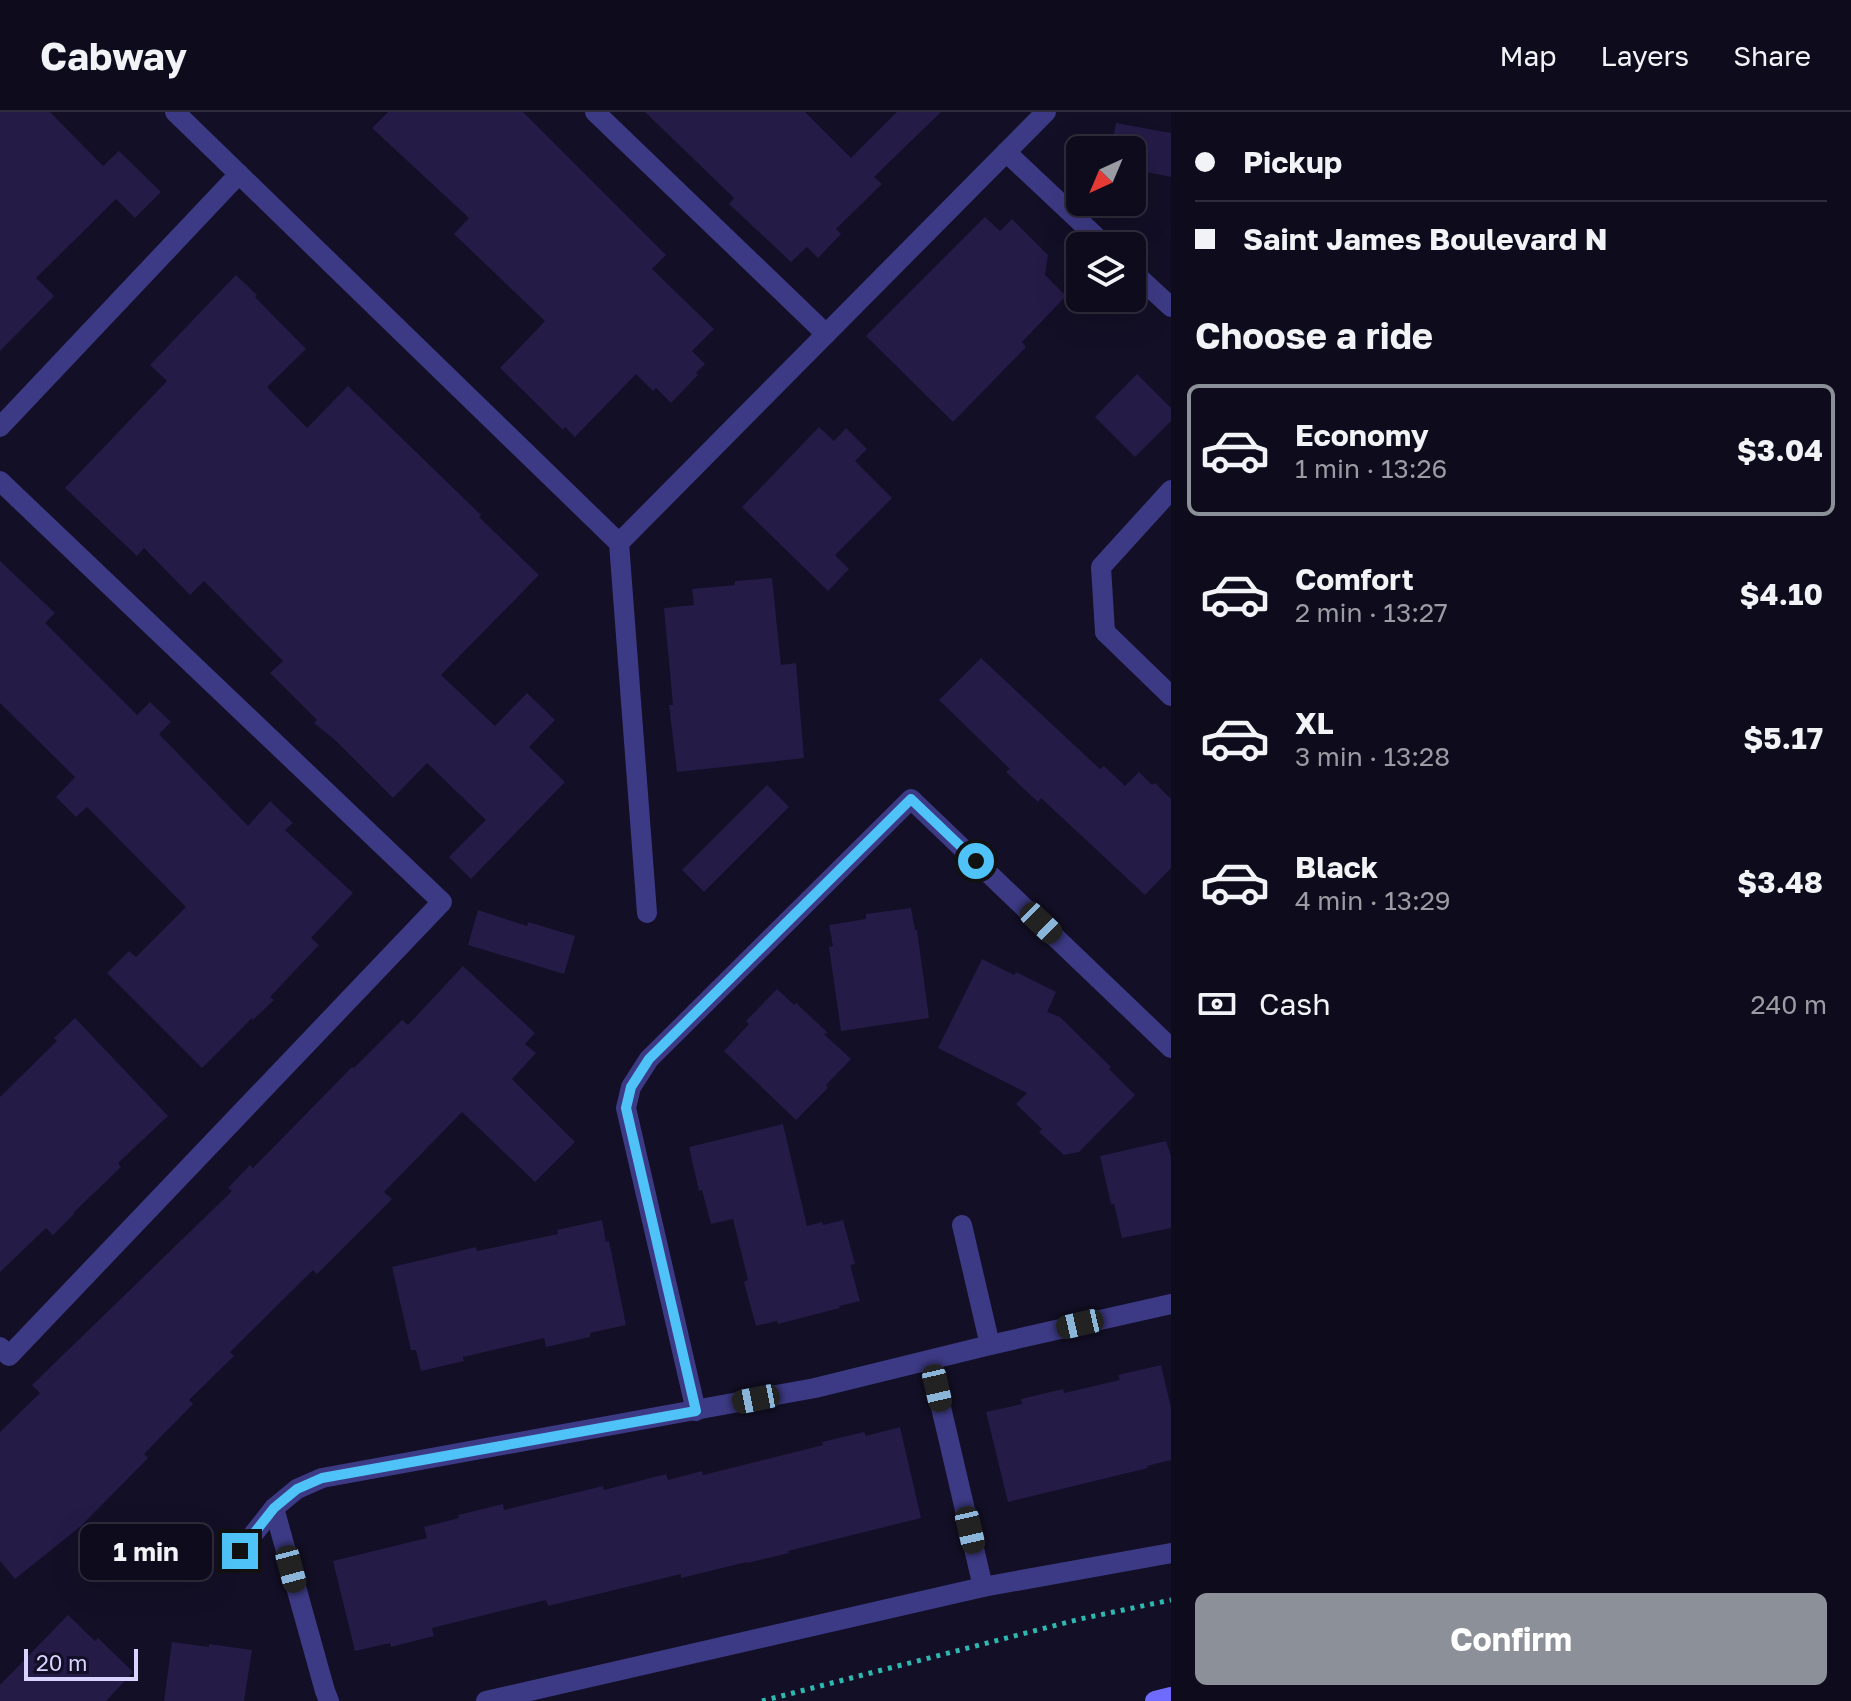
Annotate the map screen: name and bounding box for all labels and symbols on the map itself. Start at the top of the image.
north arrow [1066,136,1146,216]
route start [958,843,994,879]
car [1015,898,1067,948]
car [1054,1307,1106,1341]
car [920,1362,954,1414]
car [730,1383,782,1415]
car [953,1504,987,1556]
callout: 1 min [80,1523,212,1579]
route end [222,1533,258,1569]
car [273,1543,309,1595]
scale bar [24,1645,138,1681]

